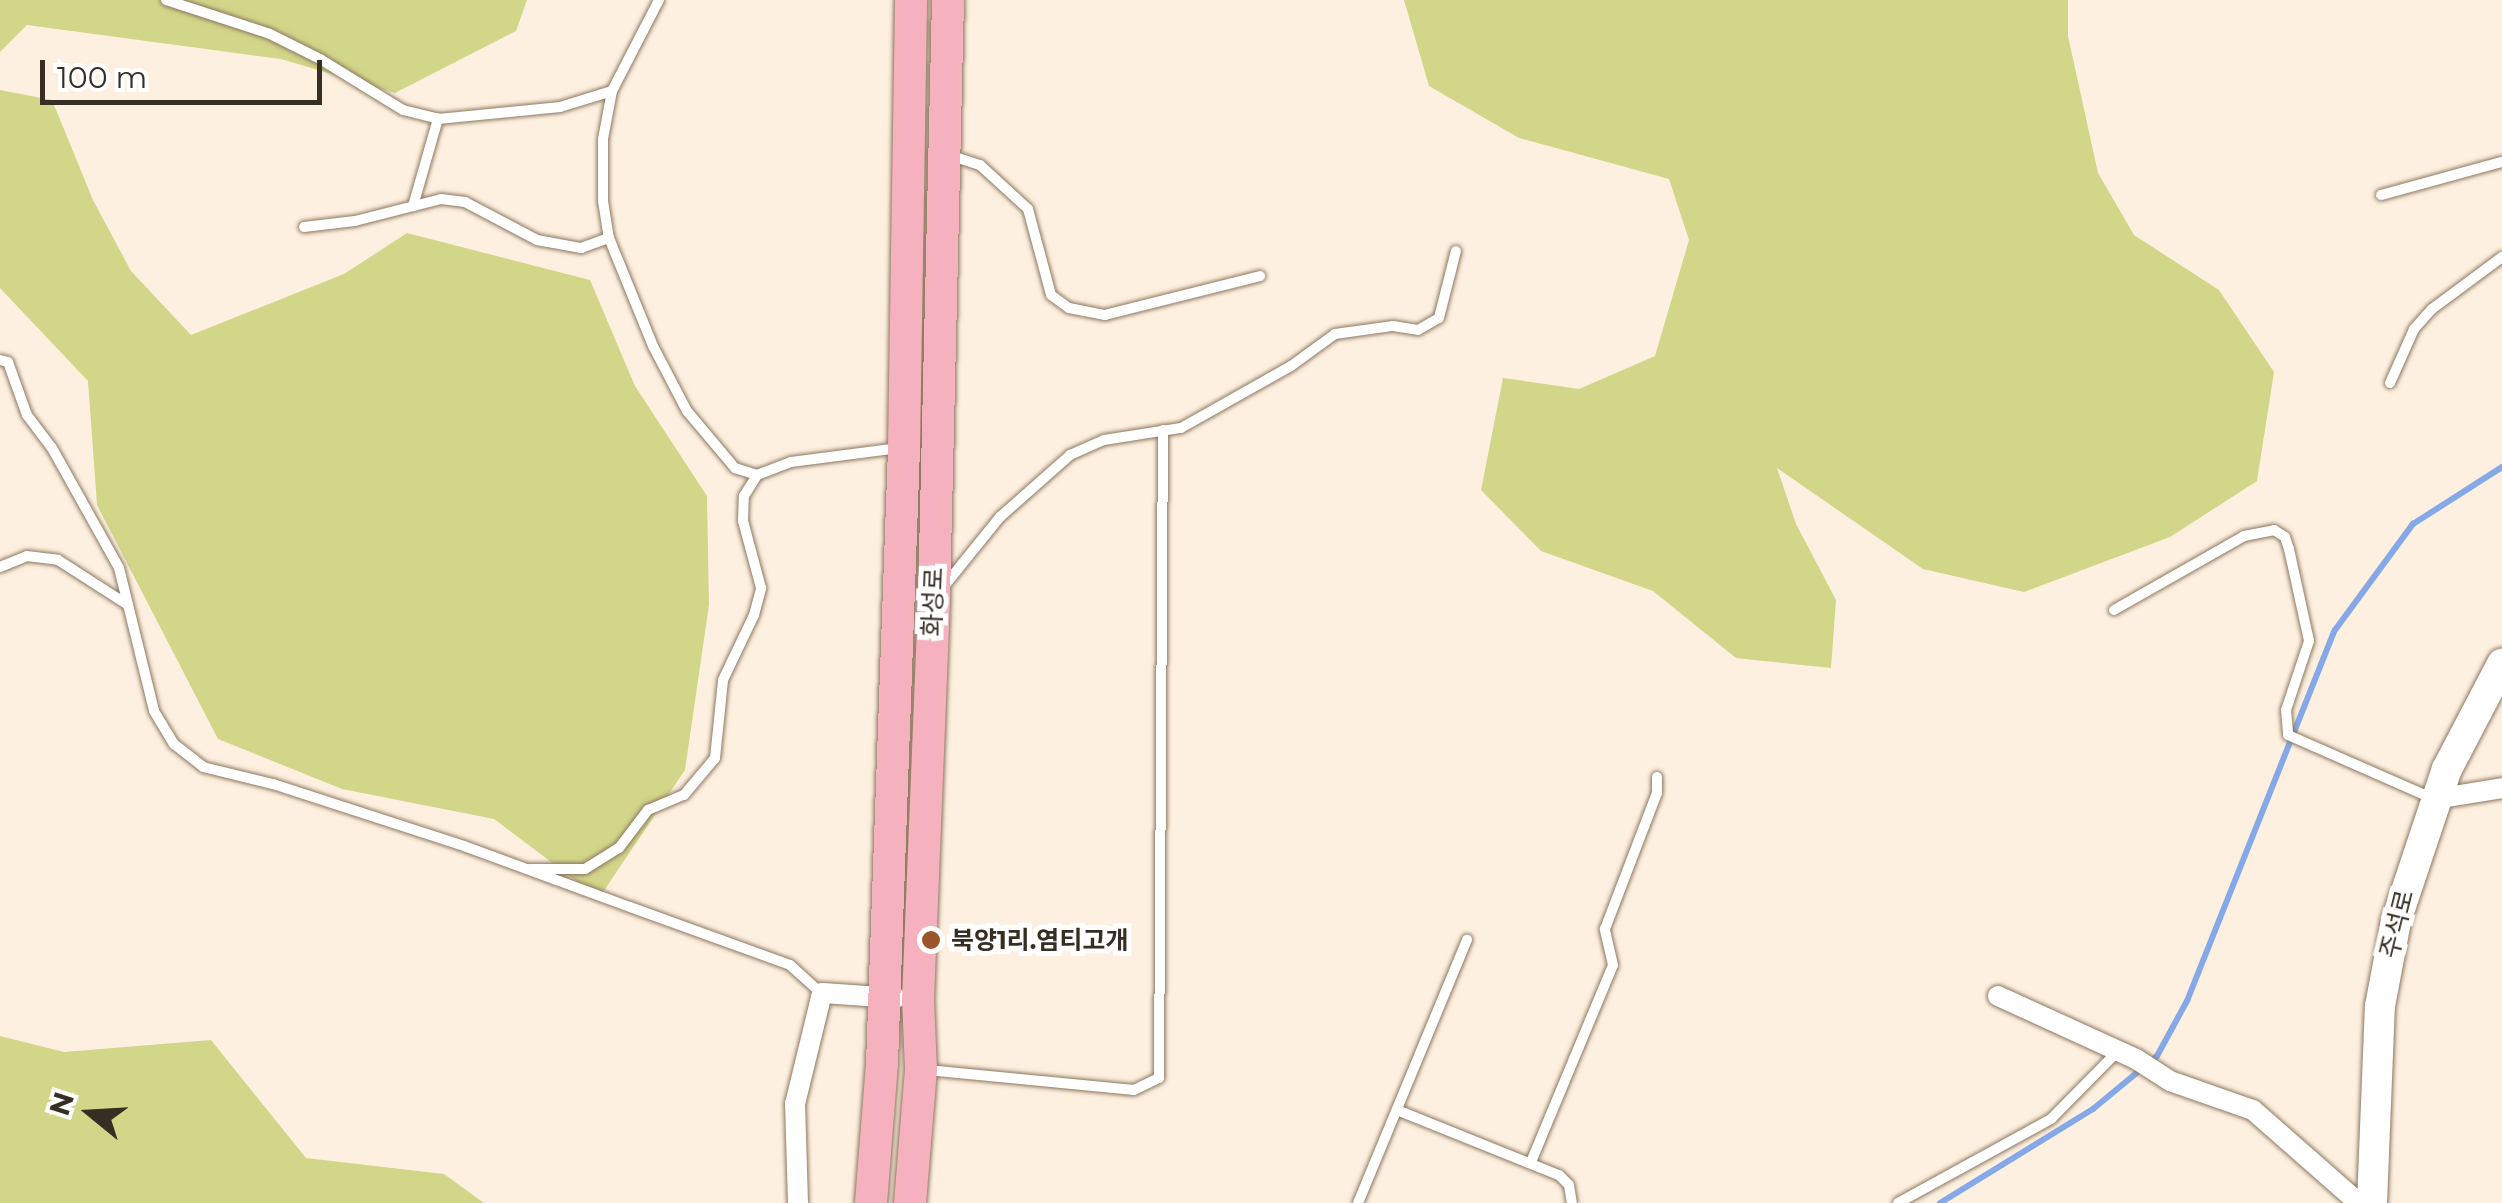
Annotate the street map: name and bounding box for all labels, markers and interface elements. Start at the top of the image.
scale bar [45,40,328,102]
text: 100 m [57,59,147,96]
street label: 화성로 [917,567,949,637]
street label: 주석로 [2374,887,2420,961]
place label: 북양1리.염티고개 [951,925,1128,955]
marker: 북양1리.염티고개 [920,929,942,951]
north arrow [40,1063,140,1163]
text: N [42,1088,81,1120]

